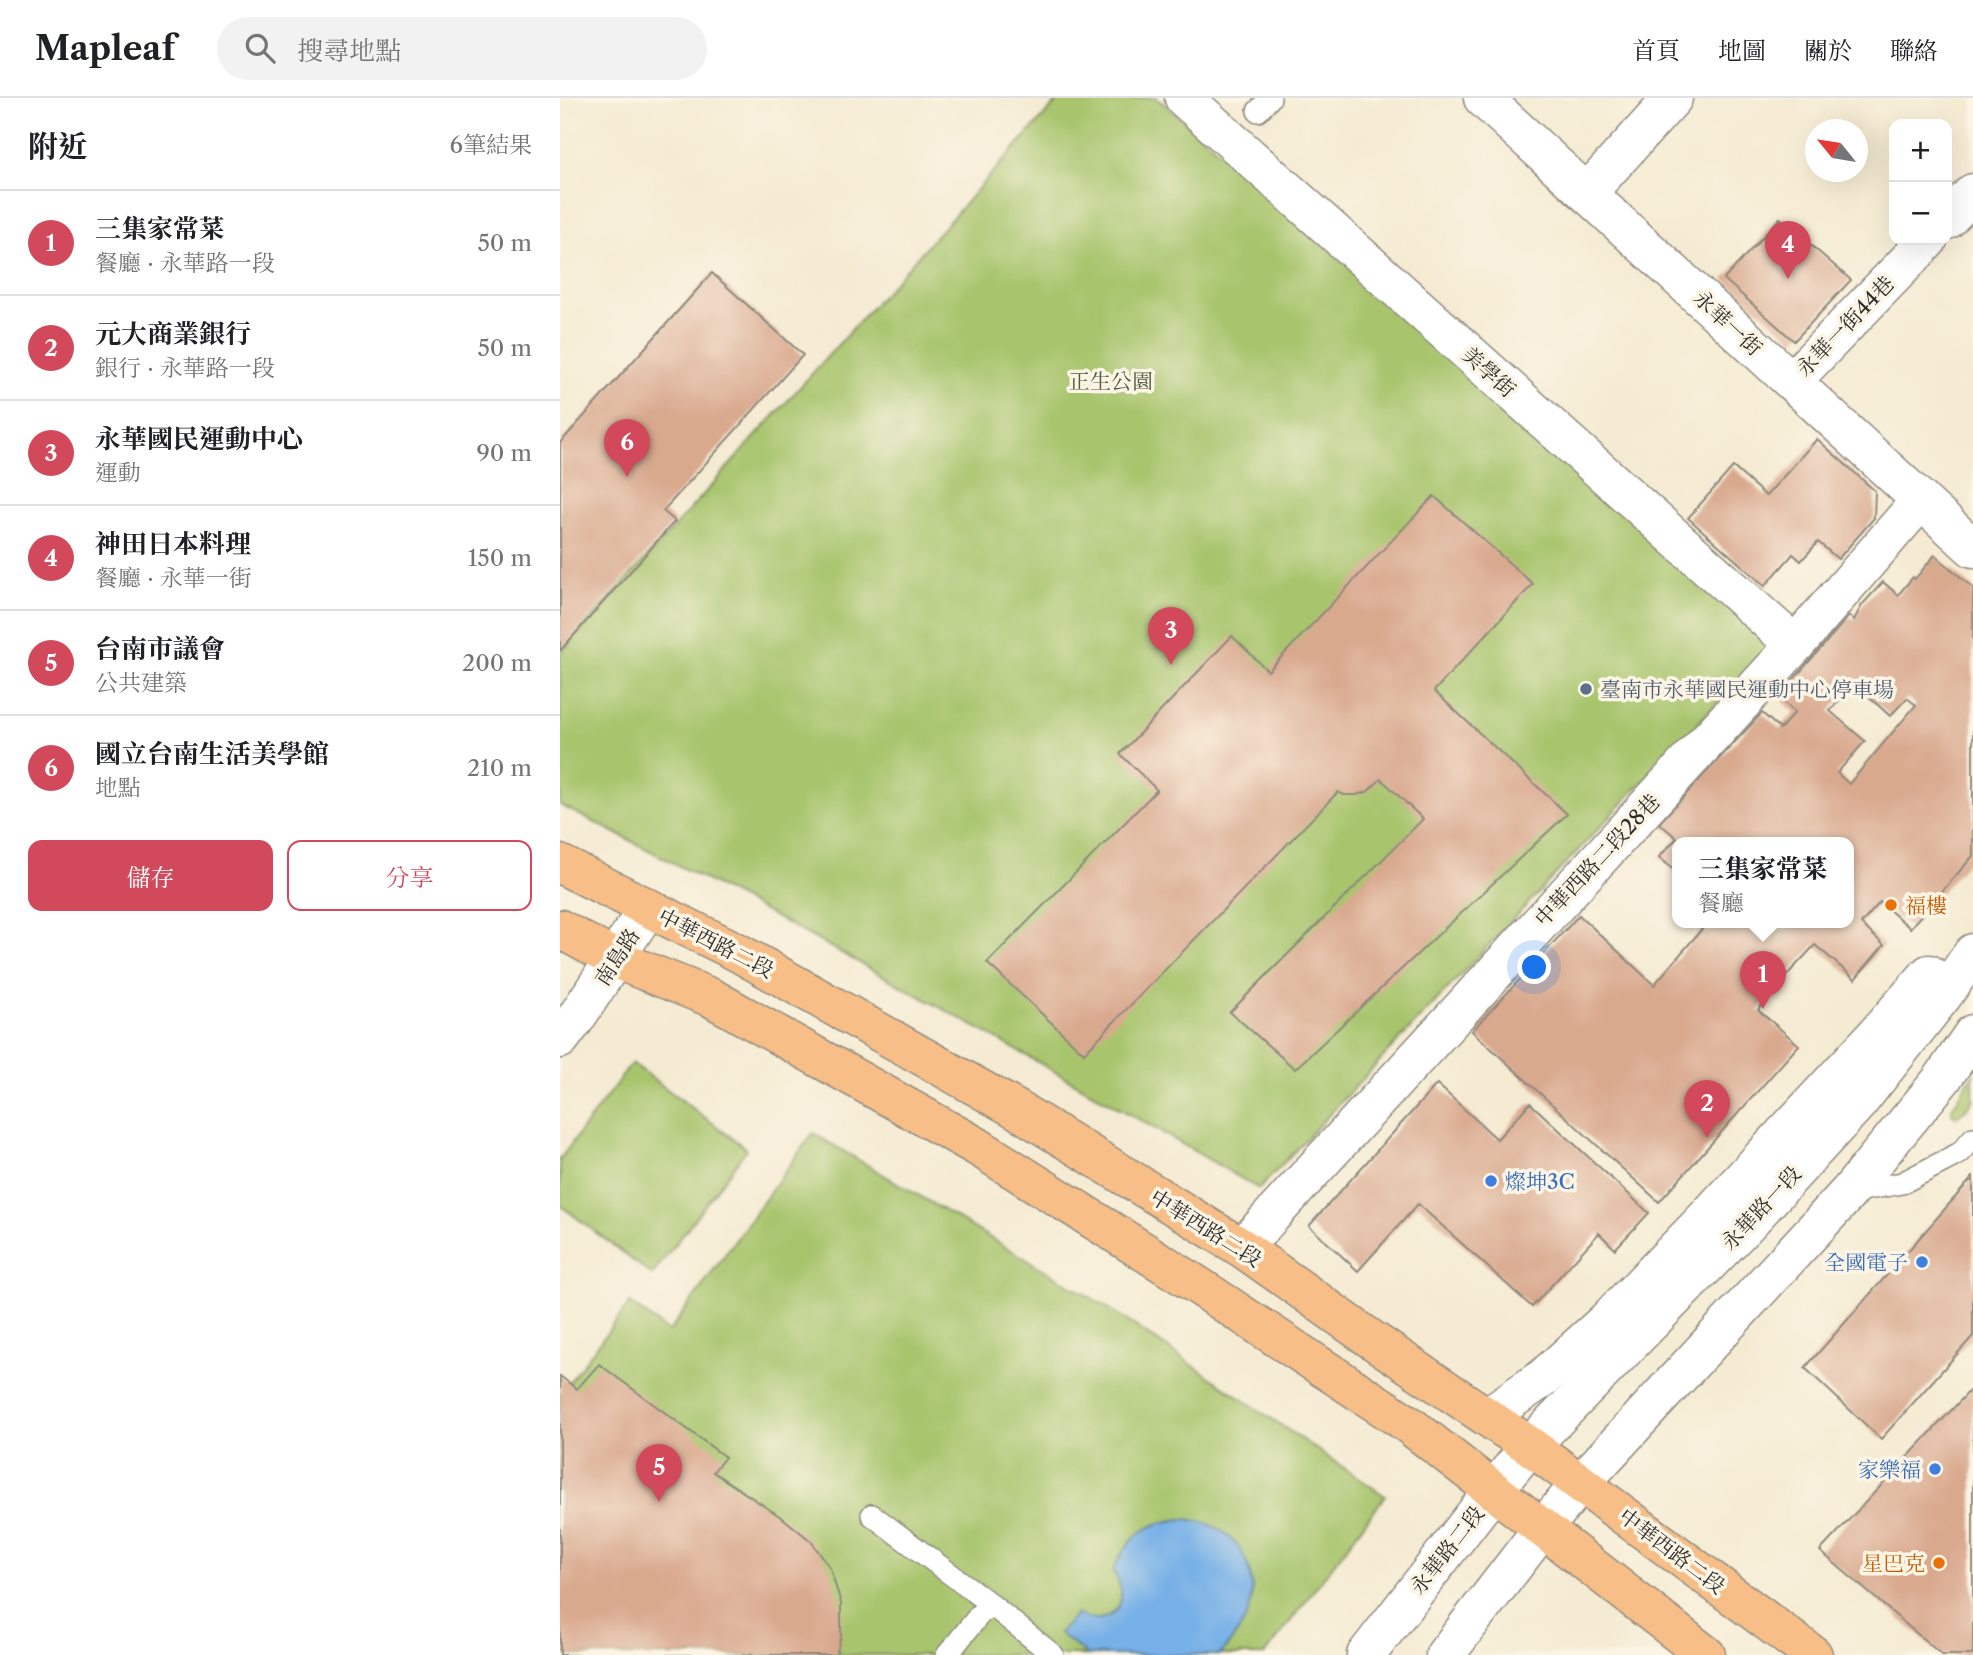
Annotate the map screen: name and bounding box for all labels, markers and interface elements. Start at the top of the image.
search box [217,17,707,80]
text: Mapleaf [35,28,175,69]
icon: search [241,29,279,67]
text: 搜尋地點 [297,35,401,67]
text: 首頁 [1632,36,1680,65]
text: 地圖 [1718,36,1766,65]
text: 關於 [1804,36,1852,65]
text: 聯絡 [1890,36,1938,65]
north arrow [1805,119,1868,182]
map controls [1889,119,1952,245]
button: + [1889,119,1952,182]
text: 附近 [28,128,88,165]
text: 6筆結果 [450,131,532,159]
button: − [1889,182,1952,245]
text: 三集家常菜 [95,213,225,245]
pin: 4 [1765,221,1811,279]
text: 1 [46,229,56,257]
text: 50 m [477,229,532,257]
text: 餐廳 · 永華路一段 [95,249,275,277]
street label: 永華一街44巷 [1791,271,1899,381]
street label: 永華一街 [1689,285,1767,361]
text: 元大商業銀行 [95,318,251,350]
text: 2 [44,334,58,362]
text: 50 m [477,334,532,362]
street label: 美學街 [1457,342,1521,402]
text: 銀行 · 永華路一段 [95,354,275,382]
park label: 正生公園 [1069,369,1153,394]
pin: 6 [604,419,650,477]
text: 永華國民運動中心 [95,423,303,455]
text: 3 [45,439,58,467]
text: 90 m [476,439,532,467]
text: 運動 [95,459,141,487]
text: 神田日本料理 [95,528,251,560]
text: 4 [44,544,58,572]
text: 150 m [468,544,532,572]
text: 餐廳 · 永華一街 [95,564,252,592]
pin: 3 [1148,607,1194,665]
text: 台南市議會 [95,633,225,665]
text: 5 [45,649,57,677]
text: 200 m [462,649,532,677]
text: 公共建築 [95,669,187,697]
place label: 臺南市永華國民運動中心停車場 [1600,677,1894,702]
marker: 臺南市永華國民運動中心停車場 [1578,681,1594,697]
text: 國立台南生活美學館 [95,738,329,770]
text: 6 [44,754,58,782]
text: 210 m [467,754,532,782]
text: 地點 [95,774,141,802]
street label: 中華西路二段28巷 [1529,789,1665,931]
popup [1672,837,1854,928]
button: 儲存 [28,840,273,911]
button: 分享 [287,840,532,911]
text: 三集家常菜 [1698,853,1828,885]
text: 餐廳 [1698,889,1744,917]
place label: 福樓 [1905,893,1947,918]
marker: 福樓 [1883,897,1899,913]
street label: 中華西路二段 [654,903,778,983]
street label: 南島路 [589,924,645,990]
your location [1517,950,1551,984]
pin: 1 [1740,951,1786,1009]
pin: 2 [1684,1080,1730,1138]
street label: 永華路一段 [1716,1161,1806,1255]
place label: 燦坤3C [1505,1169,1575,1194]
marker: 燦坤3C [1483,1173,1499,1189]
street label: 中華西路二段 [1146,1184,1266,1272]
place label: 全國電子 [1824,1250,1908,1275]
marker: 全國電子 [1914,1254,1930,1270]
pin: 5 [636,1444,682,1502]
place label: 家樂福 [1858,1457,1921,1482]
marker: 家樂福 [1927,1461,1943,1477]
street label: 永華路二段 [1405,1501,1489,1599]
street label: 中華西路二段 [1614,1503,1730,1599]
place label: 星巴克 [1862,1551,1925,1576]
marker: 星巴克 [1931,1555,1947,1571]

